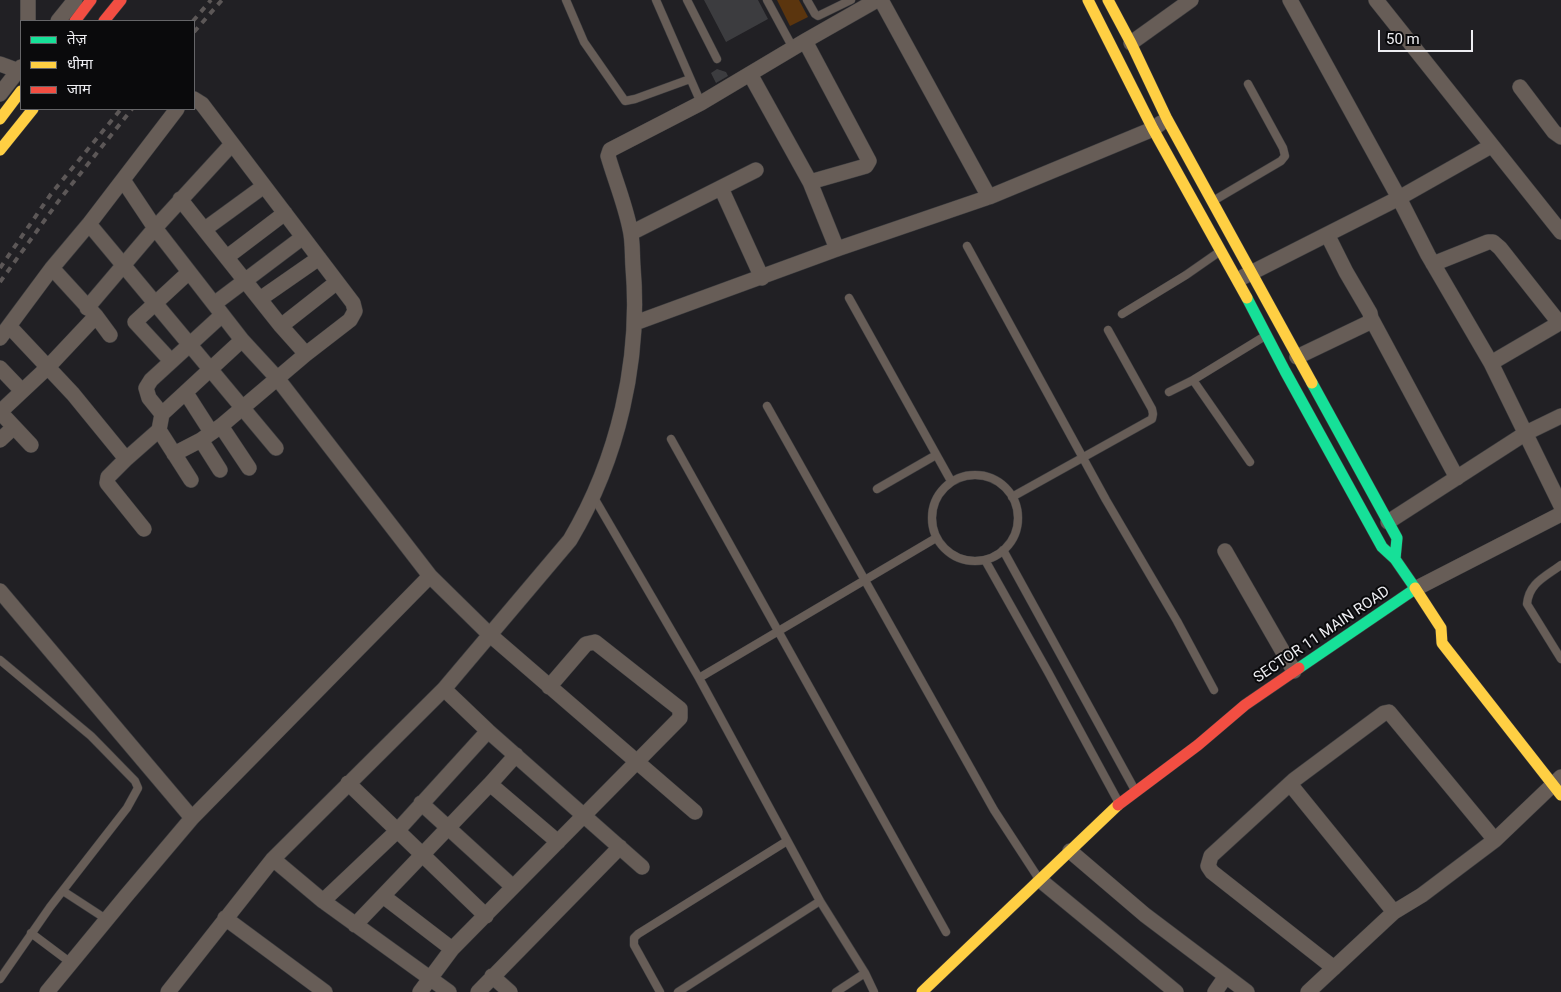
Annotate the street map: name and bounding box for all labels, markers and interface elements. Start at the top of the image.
legend [20,20,195,110]
scale bar [1381,20,1476,52]
text: तेज़ [67,30,87,48]
text: 50 m [1386,30,1420,48]
text: धीमा [67,55,93,73]
text: जाम [67,80,91,98]
street label: SECTOR 11 MAIN ROAD [1251,583,1393,687]

